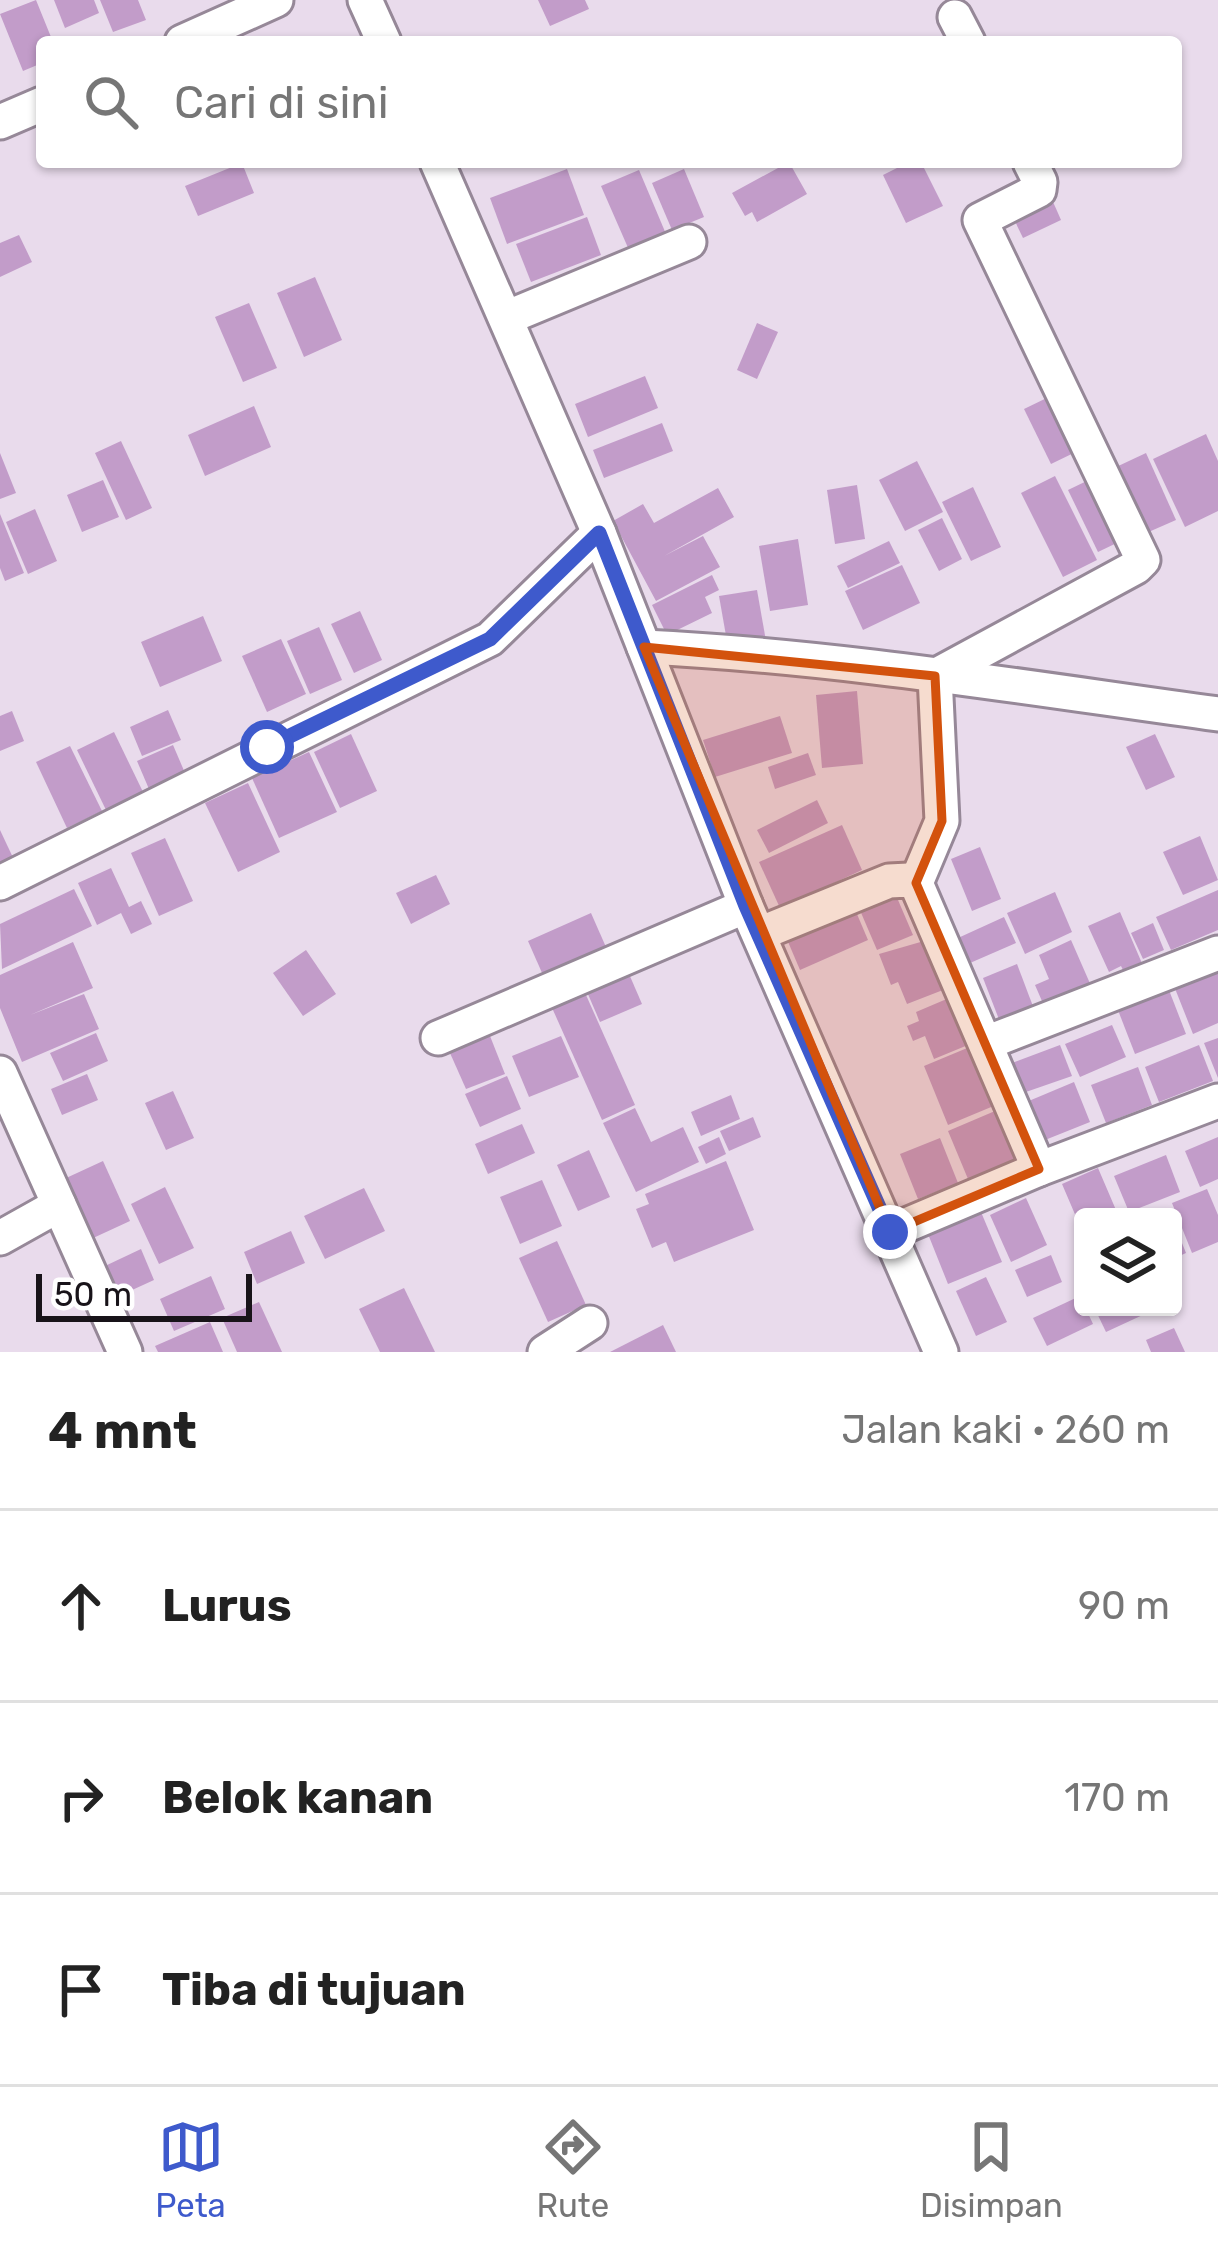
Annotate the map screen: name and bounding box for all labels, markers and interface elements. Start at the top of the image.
search box [36,36,1182,168]
icon: search [78,69,144,135]
text: Cari di sini [174,76,389,129]
route start [240,720,294,774]
route end [863,1205,917,1259]
map controls [1074,1208,1182,1316]
button: layers [1074,1208,1182,1316]
scale bar [36,1268,252,1321]
text: 50 m [54,1275,132,1314]
text: 4 mnt [48,1400,197,1461]
text: Jalan kaki · 260 m [842,1407,1170,1453]
icon: ahead [48,1573,114,1639]
text: Lurus [162,1579,292,1632]
text: 90 m [1078,1583,1170,1629]
icon: right [48,1765,114,1831]
text: Belok kanan [162,1771,433,1824]
text: 170 m [1064,1775,1170,1821]
icon: arrive [48,1957,114,2023]
text: Tiba di tujuan [162,1963,466,2016]
tab: Peta [155,2114,226,2225]
tab: Rute [536,2114,609,2225]
tab: Disimpan [920,2114,1063,2225]

